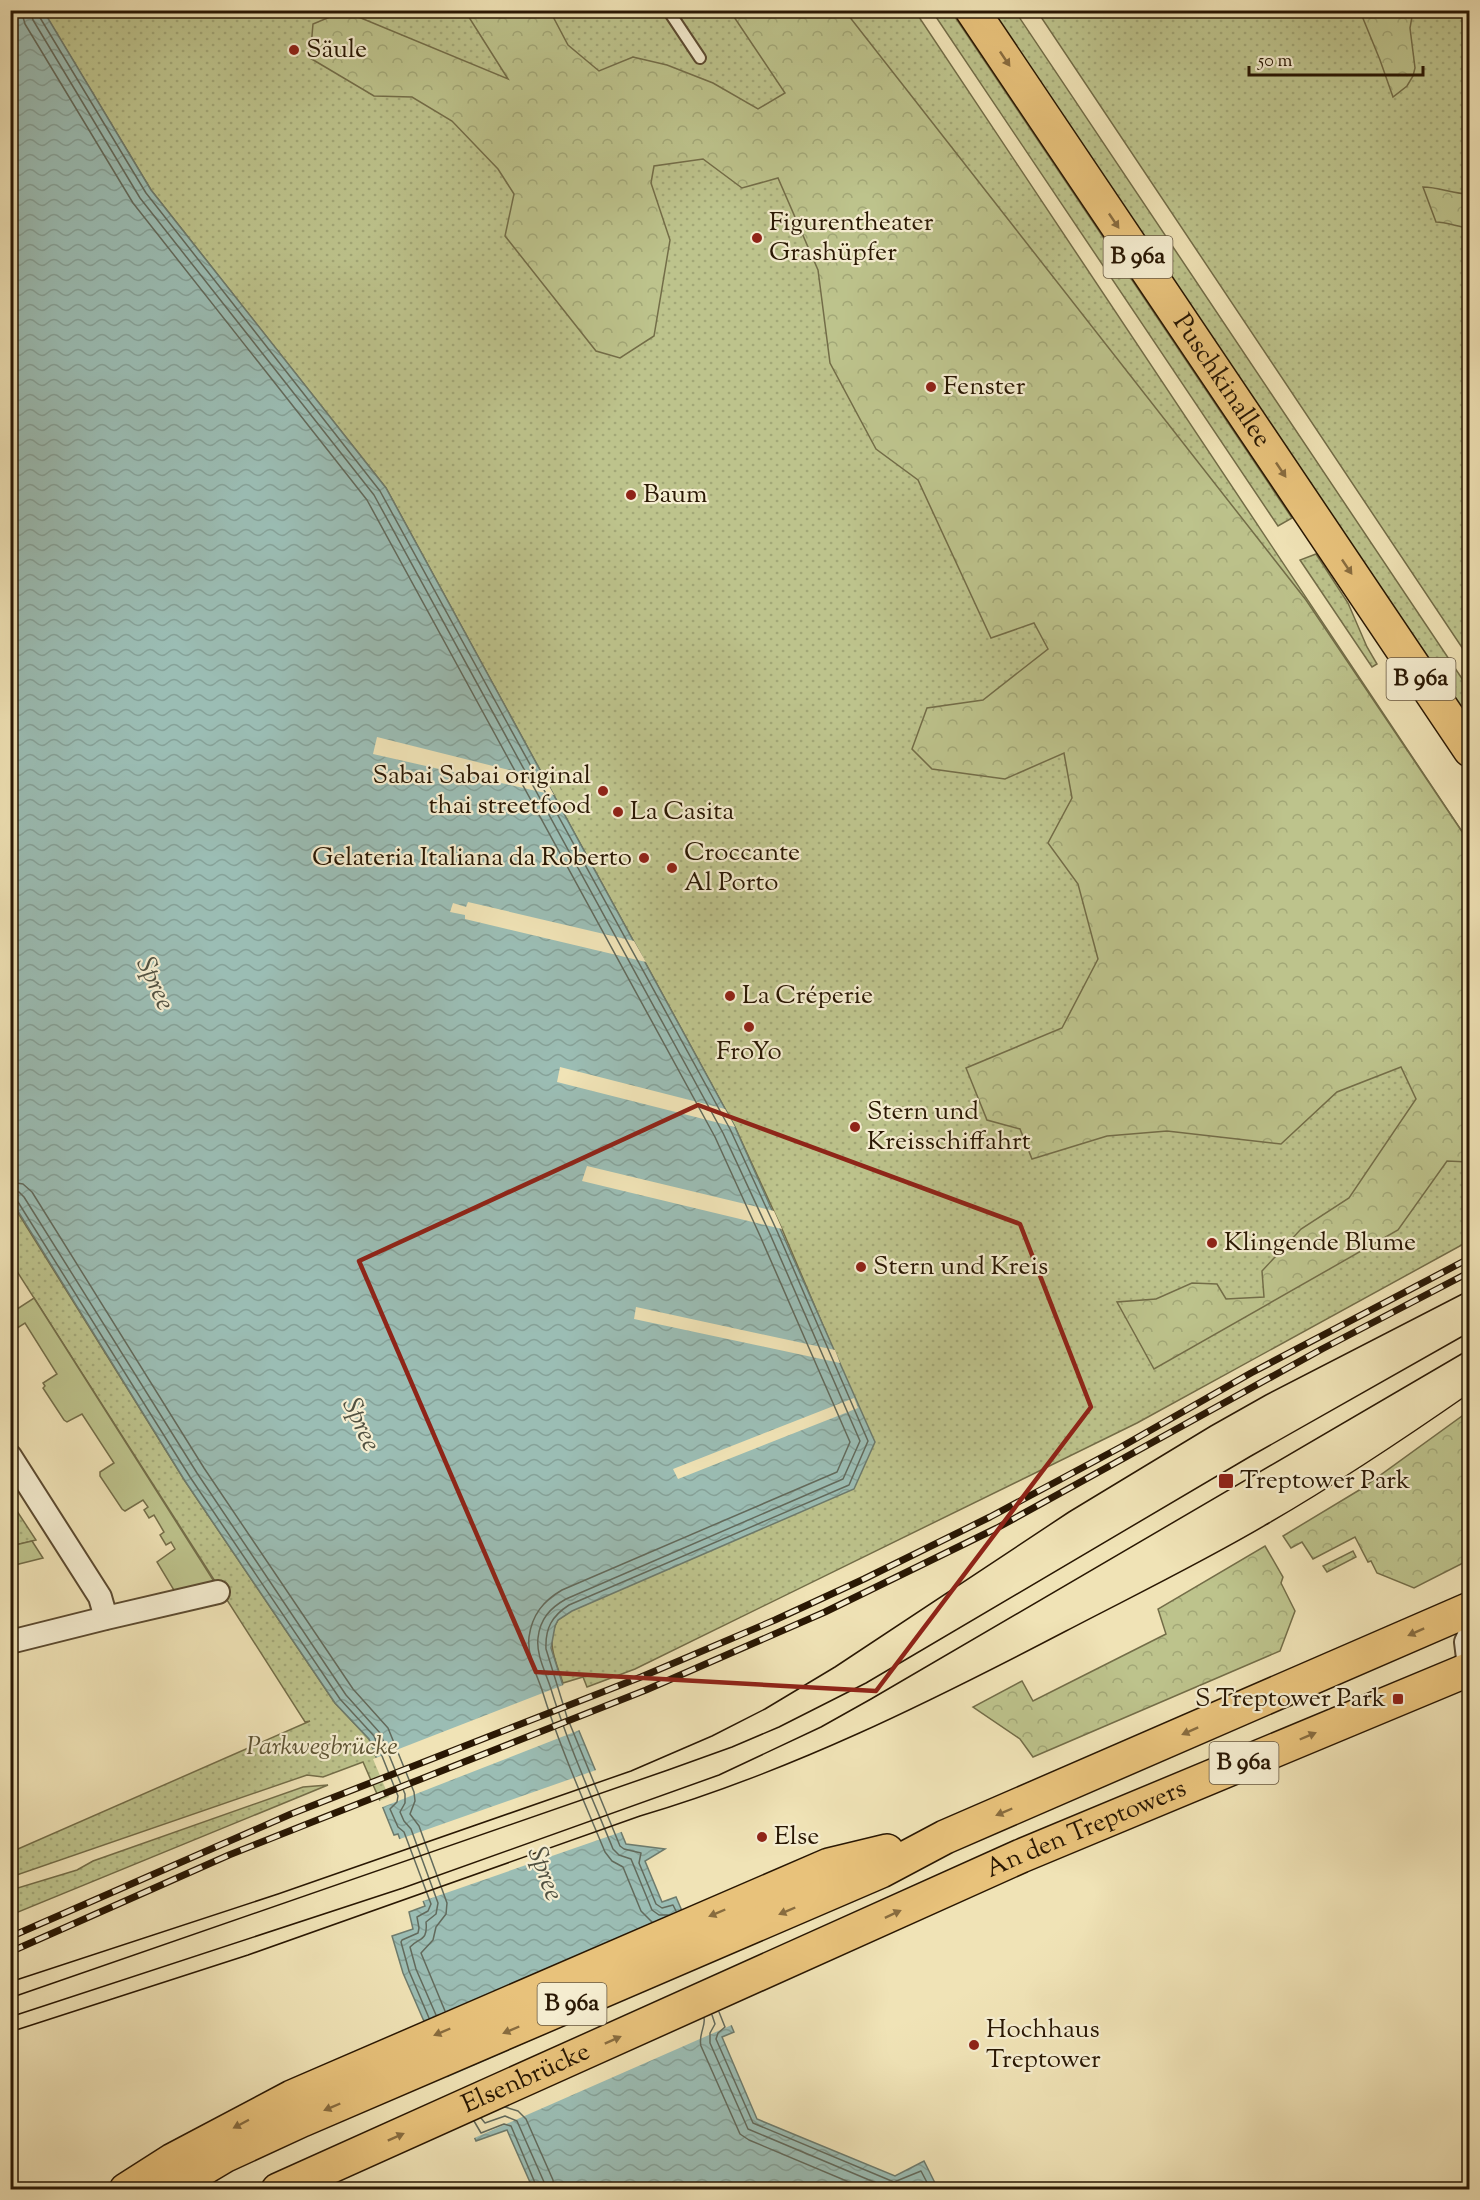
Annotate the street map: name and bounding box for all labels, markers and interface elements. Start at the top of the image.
place label: Säule [306,32,367,69]
scale bar [1249,39,1423,77]
marker: Säule [287,43,301,57]
text: 50 m [1257,49,1293,75]
one-way arrow [999,51,1010,67]
place label: Figurentheater Grashüpfer [769,205,934,272]
one-way arrow [1108,213,1119,229]
marker: Figurentheater Grashüpfer [750,231,764,245]
road number: B 96a [1104,236,1172,278]
street label: Puschkinallee [1163,307,1280,455]
place label: Fenster [943,369,1026,406]
marker: Fenster [924,380,938,394]
one-way arrow [1275,461,1287,477]
place label: Baum [643,477,707,514]
marker: Baum [624,488,638,502]
one-way arrow [1341,558,1352,575]
road number: B 96a [1386,658,1456,700]
place label: Sabai Sabai original thai streetfood [372,758,591,825]
marker: Sabai Sabai original thai streetfood [596,784,610,798]
place label: La Casita [630,794,734,831]
marker: La Casita [611,805,625,819]
place label: Croccante Al Porto [684,835,800,902]
place label: Gelateria Italiana da Roberto [312,840,632,877]
marker: Gelateria Italiana da Roberto [637,851,651,865]
marker: Croccante Al Porto [665,861,679,875]
water label: Spree [125,951,183,1017]
place label: La Créperie [742,978,873,1015]
marker: La Créperie [723,989,737,1003]
marker: FroYo [742,1020,756,1034]
place label: FroYo [716,1034,782,1071]
place label: Stern und Kreisschiffahrt [867,1094,1031,1161]
marker: Stern und Kreisschiffahrt [848,1120,862,1134]
place label: Klingende Blume [1224,1225,1416,1262]
marker: Klingende Blume [1205,1236,1219,1250]
place label: Stern und Kreis [873,1249,1048,1286]
marker: Stern und Kreis [854,1260,868,1274]
water label: Spree [331,1392,389,1458]
place label: Treptower Park [1240,1463,1410,1500]
marker: Treptower Park [1217,1472,1235,1490]
one-way arrow [1406,1627,1424,1637]
place label: S Treptower Park [1195,1681,1386,1718]
marker: S Treptower Park [1391,1692,1405,1706]
one-way arrow [1181,1726,1199,1736]
park label: Parkwegbrücke [246,1729,398,1766]
one-way arrow [1299,1731,1317,1740]
road number: B 96a [1210,1742,1278,1784]
street label: An den Treptowers [980,1771,1192,1888]
one-way arrow [995,1807,1013,1817]
place label: Else [774,1819,819,1856]
marker: Else [755,1830,769,1844]
water label: Spree [516,1841,572,1907]
one-way arrow [778,1907,796,1916]
one-way arrow [708,1908,726,1918]
one-way arrow [885,1910,902,1919]
road number: B 96a [538,1983,606,2025]
place label: Hochhaus Treptower [986,2012,1101,2079]
one-way arrow [503,2025,520,2034]
one-way arrow [432,2027,450,2037]
street label: Elsenbrücke [456,2034,596,2123]
one-way arrow [604,2035,622,2045]
marker: Hochhaus Treptower [967,2038,981,2052]
one-way arrow [323,2102,341,2112]
one-way arrow [232,2120,249,2129]
one-way arrow [388,2132,406,2142]

